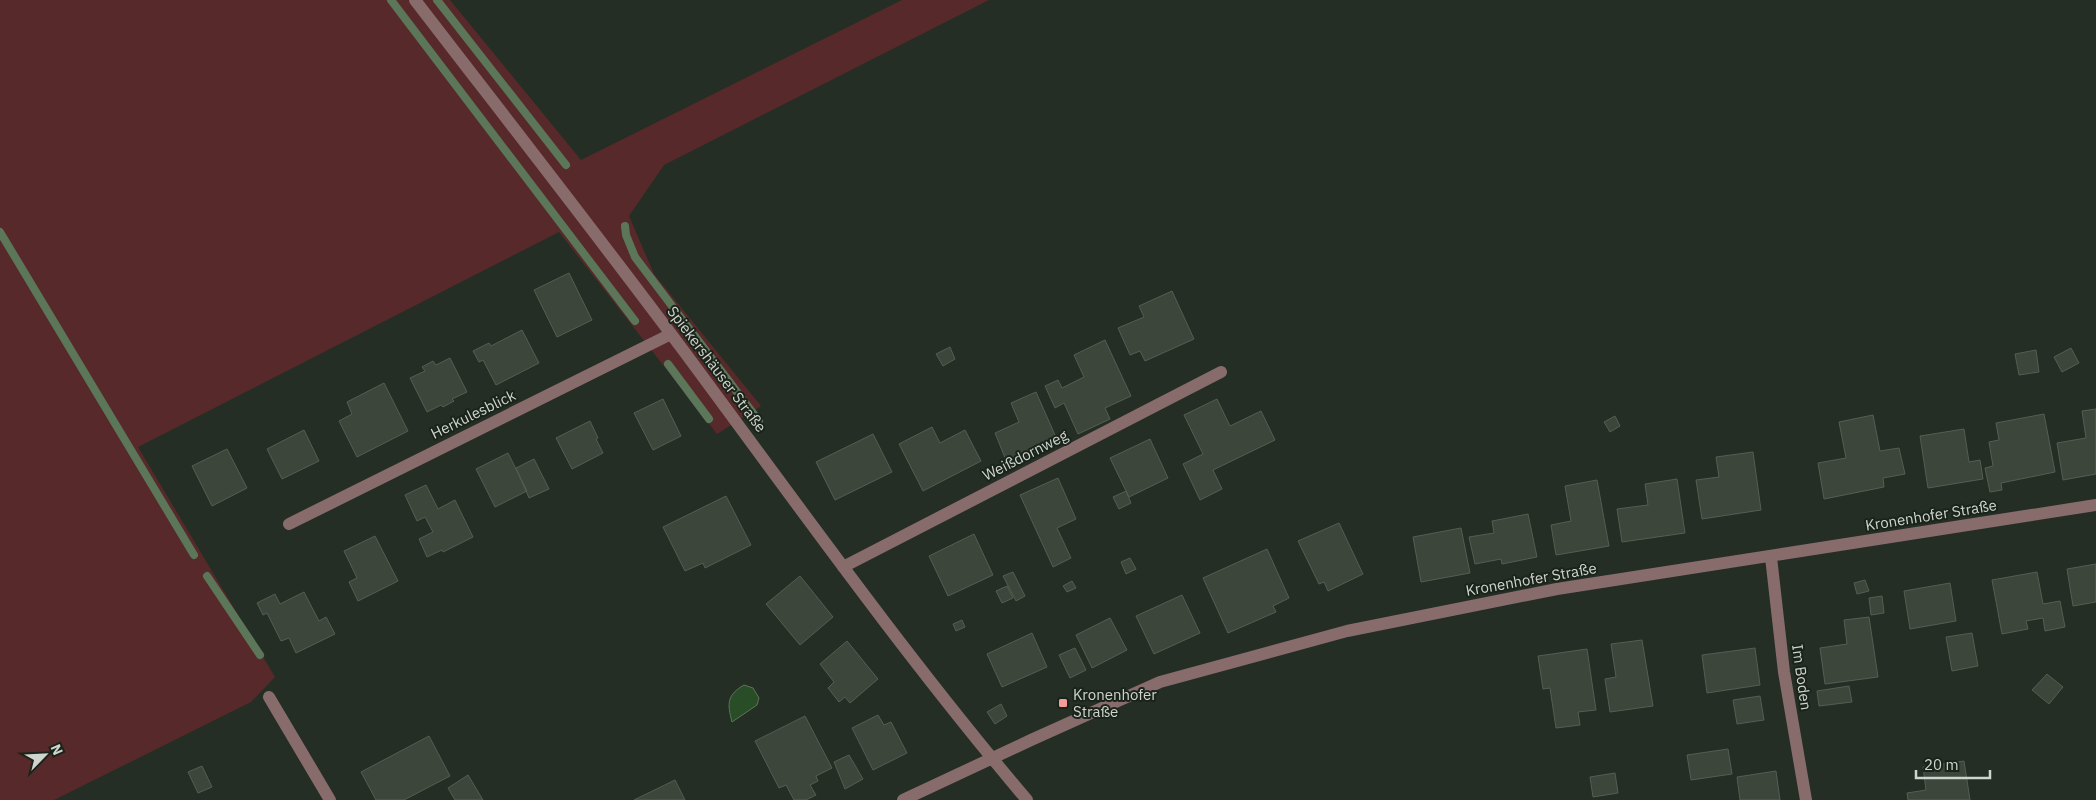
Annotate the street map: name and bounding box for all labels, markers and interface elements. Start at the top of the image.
street label: Spiekershäuser Straße [663,302,771,436]
street label: Herkulesblick [427,385,519,443]
street label: Weißdornweg [979,425,1071,485]
street label: Kronenhofer Straße [1864,495,1998,535]
street label: Kronenhofer Straße [1464,558,1598,600]
street label: Im Boden [1788,643,1816,711]
place label: Kronenhofer Straße [1073,685,1157,721]
marker: Kronenhofer Straße [1057,697,1069,709]
north arrow [20,730,70,780]
text: N [47,741,67,758]
scale bar [1916,748,1990,780]
text: 20 m [1924,755,1959,774]

